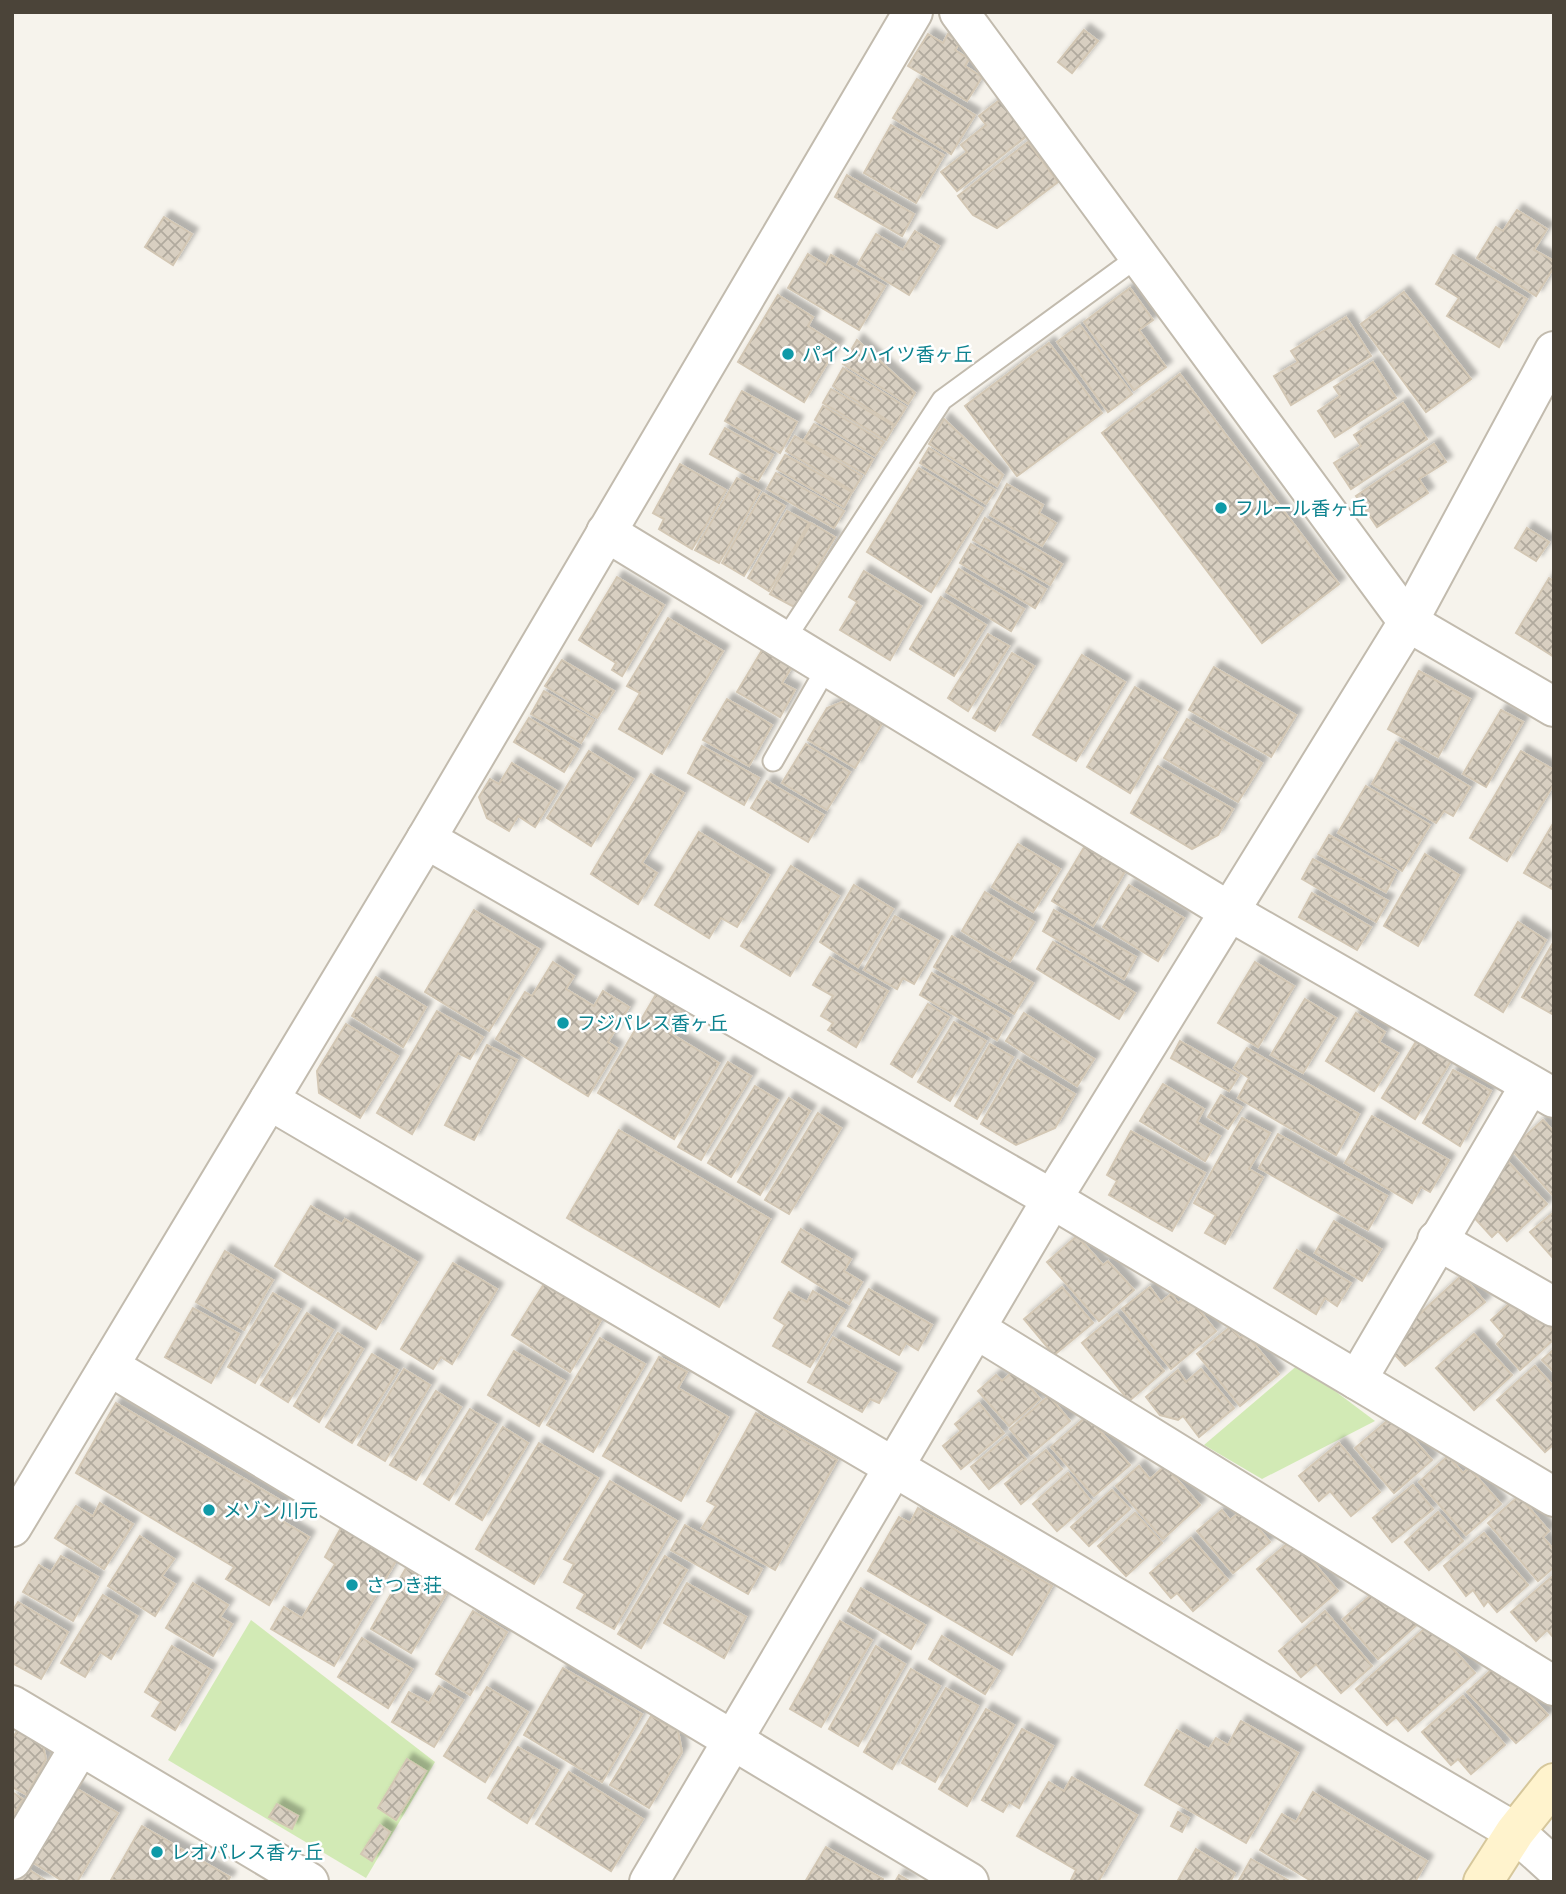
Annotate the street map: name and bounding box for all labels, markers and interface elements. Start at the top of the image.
place label: パインハイツ香ヶ丘 [802,342,973,365]
marker: パインハイツ香ヶ丘 [780,346,796,362]
place label: フルール香ヶ丘 [1235,496,1368,519]
marker: フルール香ヶ丘 [1213,500,1229,516]
place label: フジパレス香ヶ丘 [577,1011,728,1034]
marker: フジパレス香ヶ丘 [555,1015,571,1031]
place label: メゾン川元 [223,1498,318,1521]
marker: メゾン川元 [201,1502,217,1518]
place label: さつき荘 [366,1573,442,1596]
marker: さつき荘 [344,1577,360,1593]
place label: レオパレス香ヶ丘 [171,1840,323,1863]
marker: レオパレス香ヶ丘 [149,1844,165,1860]

